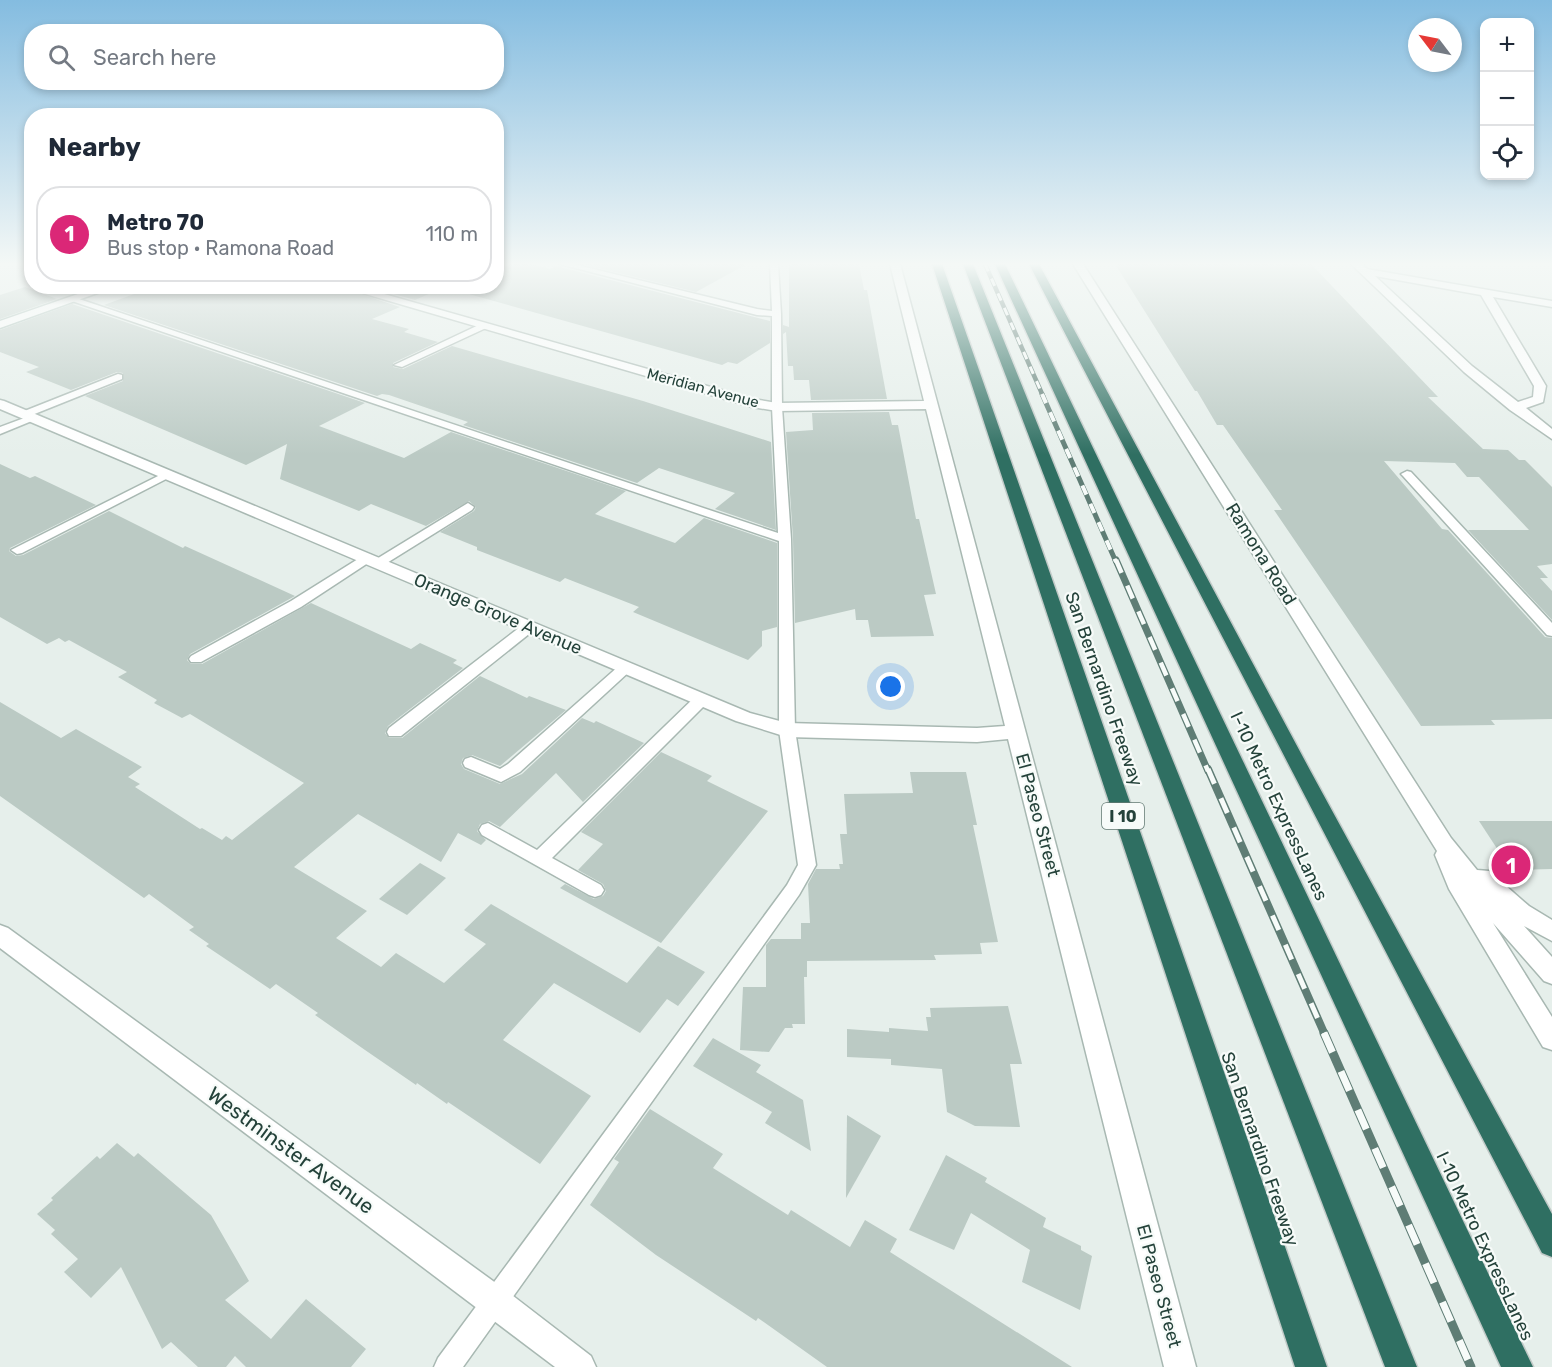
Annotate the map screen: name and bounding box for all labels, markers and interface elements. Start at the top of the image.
north arrow [1408,18,1462,72]
map controls [1480,18,1534,180]
button: + [1480,18,1534,72]
search box [24,24,504,90]
icon: search [45,41,78,74]
text: Search here [93,44,216,71]
button: − [1480,72,1534,126]
button: locate [1480,126,1534,180]
text: Nearby [48,132,141,163]
text: Metro 70 [107,209,204,236]
text: 1 [65,222,74,246]
text: 110 m [426,222,478,246]
text: Bus stop · Ramona Road [107,236,334,260]
street label: Meridian Avenue [645,364,761,412]
street label: Ramona Road [1221,499,1301,609]
street label: Orange Grove Avenue [411,569,585,659]
street label: San Bernardino Freeway [1060,589,1148,789]
your location [876,672,905,701]
street label: I-10 Metro ExpressLanes [1226,708,1332,904]
street label: El Paseo Street [1011,751,1065,879]
road number: I 10 [1102,803,1144,829]
pin: 1 [1492,842,1530,888]
street label: San Bernardino Freeway [1216,1049,1304,1249]
street label: Westminster Avenue [203,1081,379,1219]
street label: I-10 Metro ExpressLanes [1432,1148,1538,1344]
street label: El Paseo Street [1132,1222,1186,1350]

